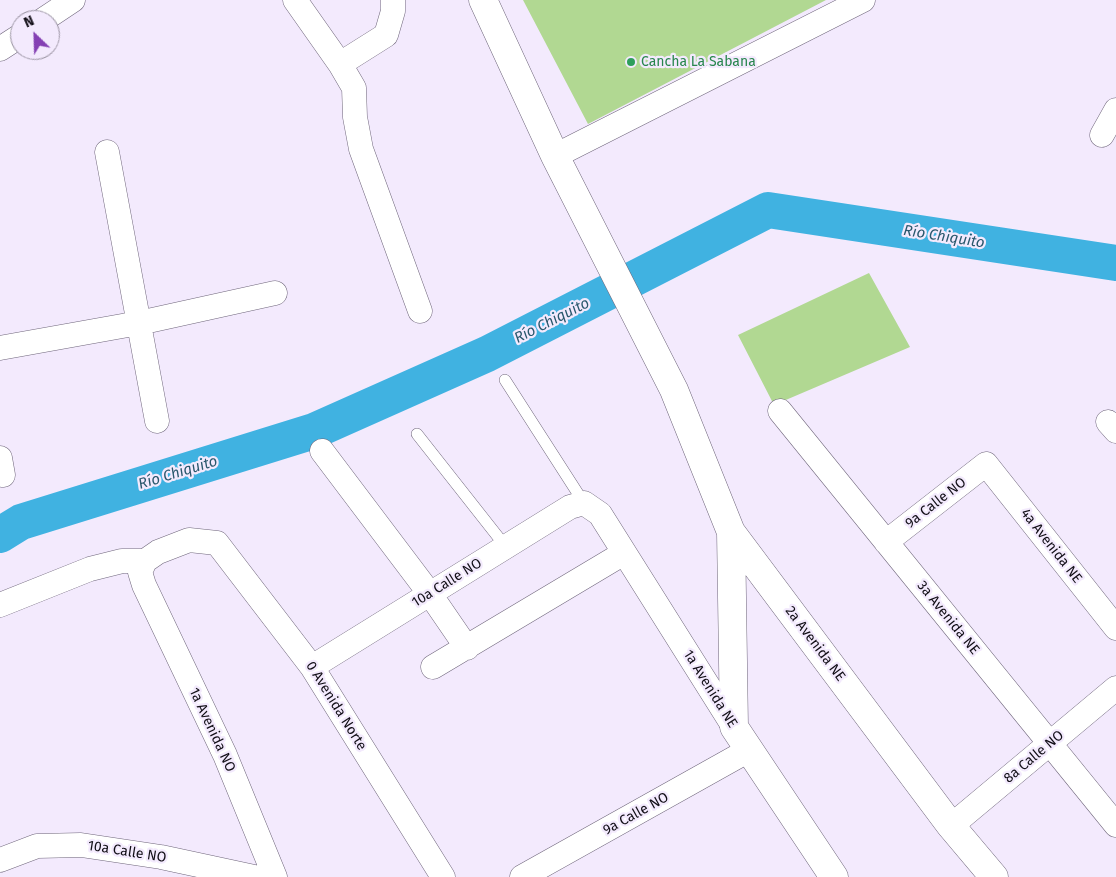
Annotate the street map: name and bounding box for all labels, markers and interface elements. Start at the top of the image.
north arrow [10,10,60,60]
text: N [21,12,37,31]
place label: Cancha La Sabana [641,54,756,70]
marker: Cancha La Sabana [625,56,637,68]
water label: Río Chiquito [902,222,986,252]
water label: Río Chiquito [511,294,593,348]
water label: Río Chiquito [136,452,220,494]
street label: 9a Calle NO [902,474,970,532]
street label: 4a Avenida NE [1017,505,1085,587]
street label: 10a Calle NO [409,555,485,611]
street label: 3a Avenida NE [913,578,983,658]
street label: 2a Avenida NE [781,603,849,685]
street label: 1a Avenida NE [679,647,741,731]
street label: 0 Avenida Norte [302,659,370,753]
street label: 1a Avenida NO [185,685,239,775]
street label: 8a Calle NO [1001,727,1067,787]
street label: 9a Calle NO [600,789,672,839]
street label: 10a Calle NO [87,838,167,866]

